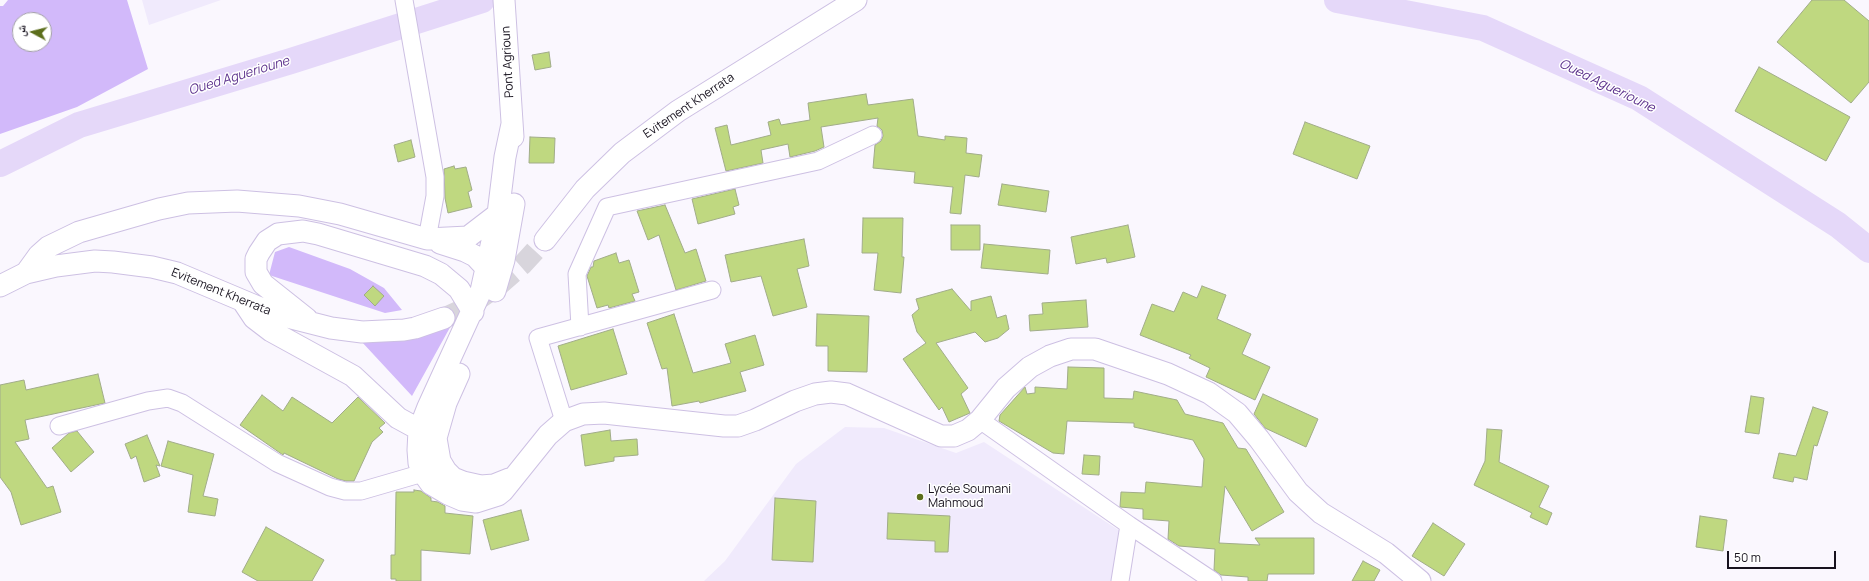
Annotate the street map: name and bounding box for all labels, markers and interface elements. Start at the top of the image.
north arrow [12,12,52,52]
text: ش [12,24,29,37]
street label: Pont Agrioun [499,26,517,98]
water label: Oued Aguerioune [187,53,291,99]
water label: Oued Aguerioune [1557,56,1657,116]
street label: Evitement Kherrata [641,70,737,142]
street label: Evitement Kherrata [169,265,273,319]
place label: Lycée Soumani Mahmoud [928,483,1011,511]
marker: Lycée Soumani Mahmoud [915,492,925,502]
scale bar [1729,543,1838,569]
text: 50 m [1734,549,1761,566]

